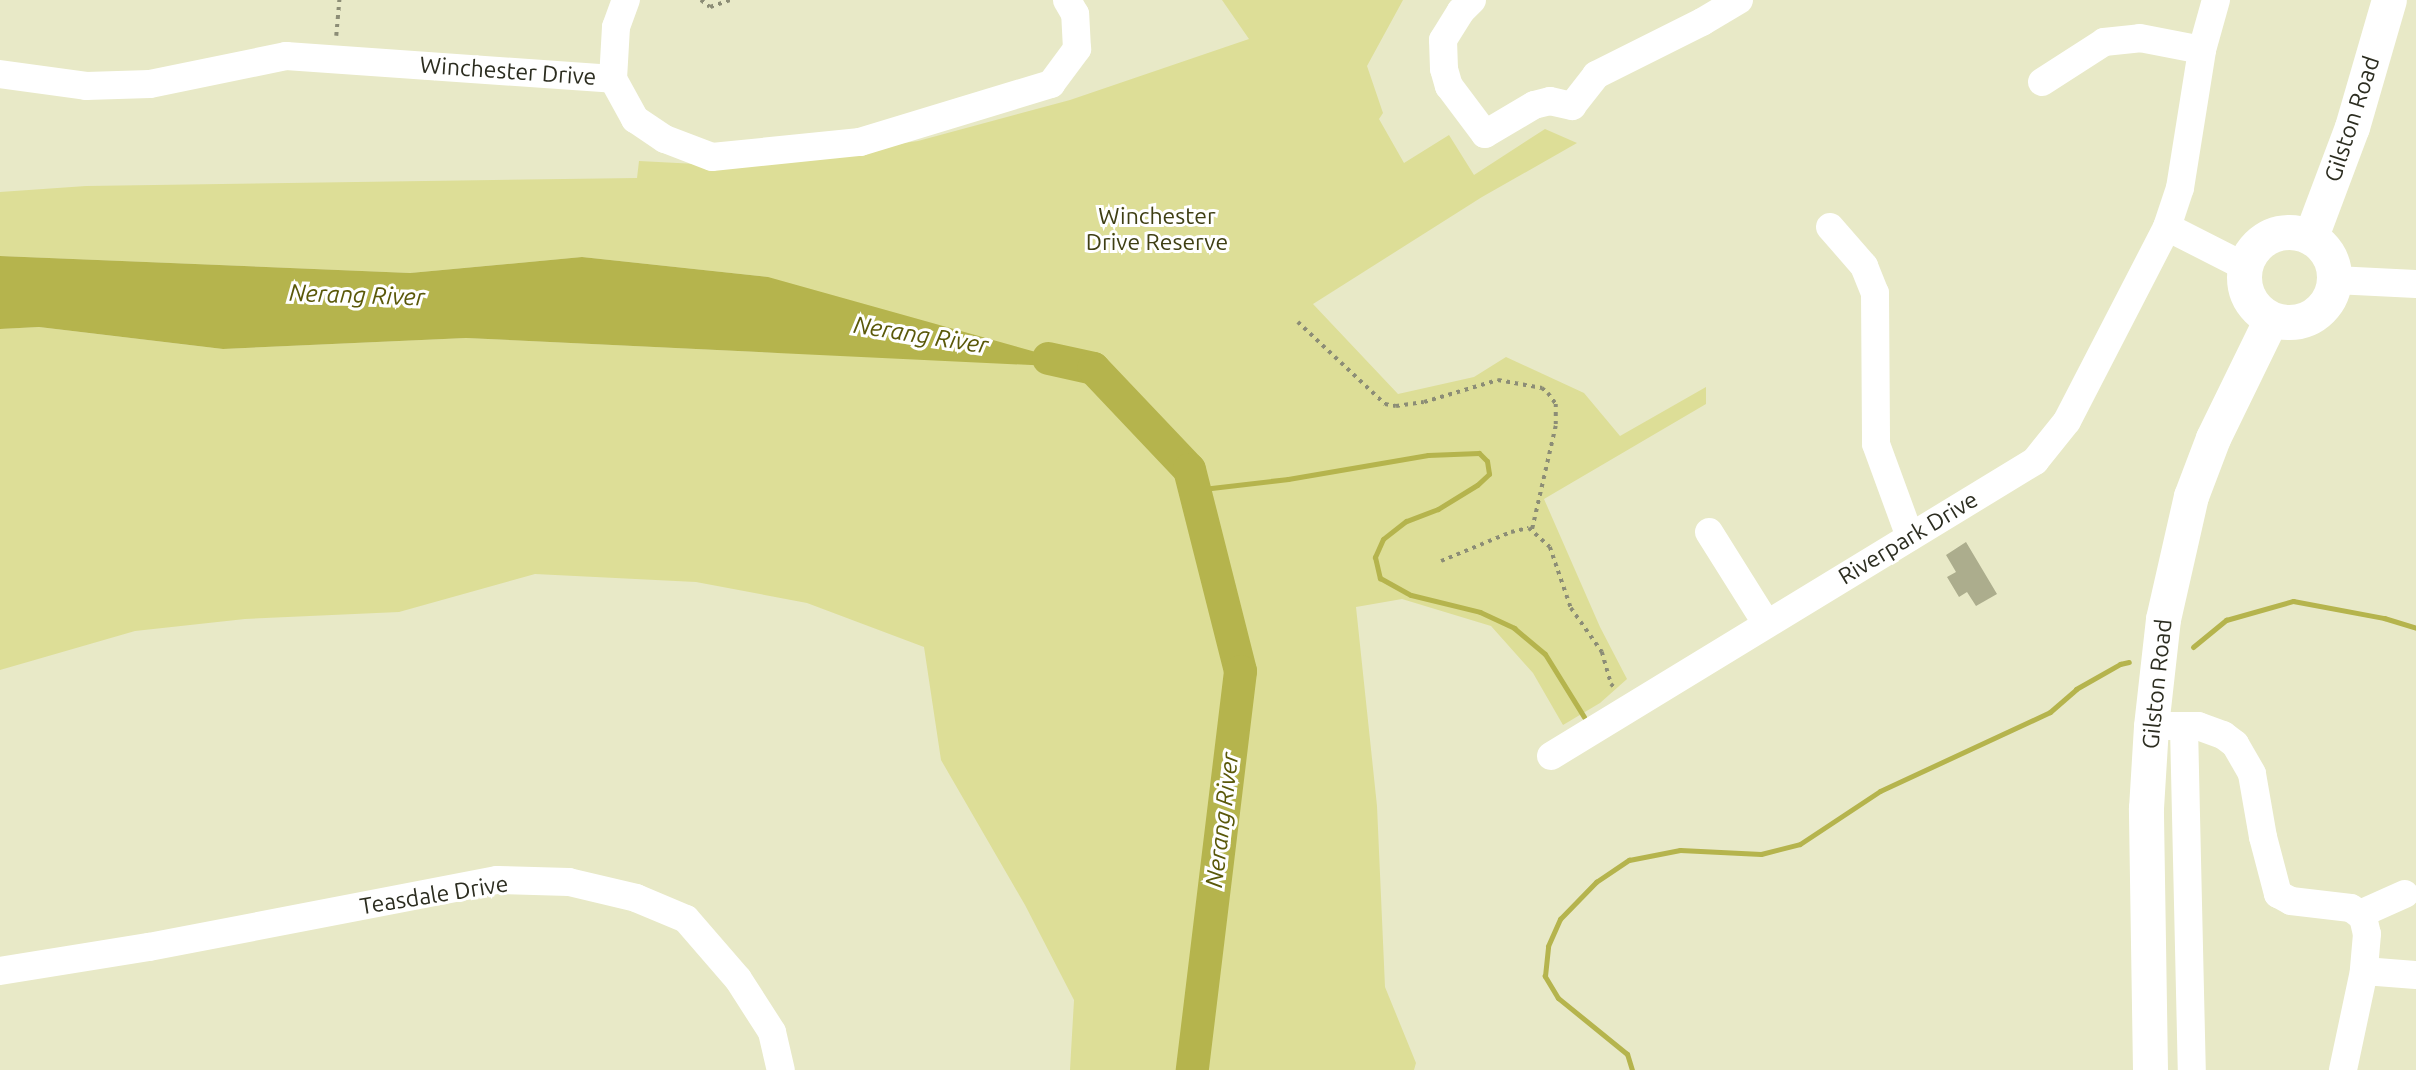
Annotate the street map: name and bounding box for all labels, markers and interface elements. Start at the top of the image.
street label: Winchester Drive [419,51,597,91]
street label: Gilston Road [2319,53,2385,185]
park label: Winchester Drive Reserve [1086,202,1228,256]
water label: Nerang River [289,278,425,312]
water label: Nerang River [852,310,990,360]
street label: Riverpark Drive [1833,486,1983,590]
street label: Gilston Road [2136,618,2178,750]
water label: Nerang River [1199,751,1245,889]
street label: Teasdale Drive [358,870,510,920]

